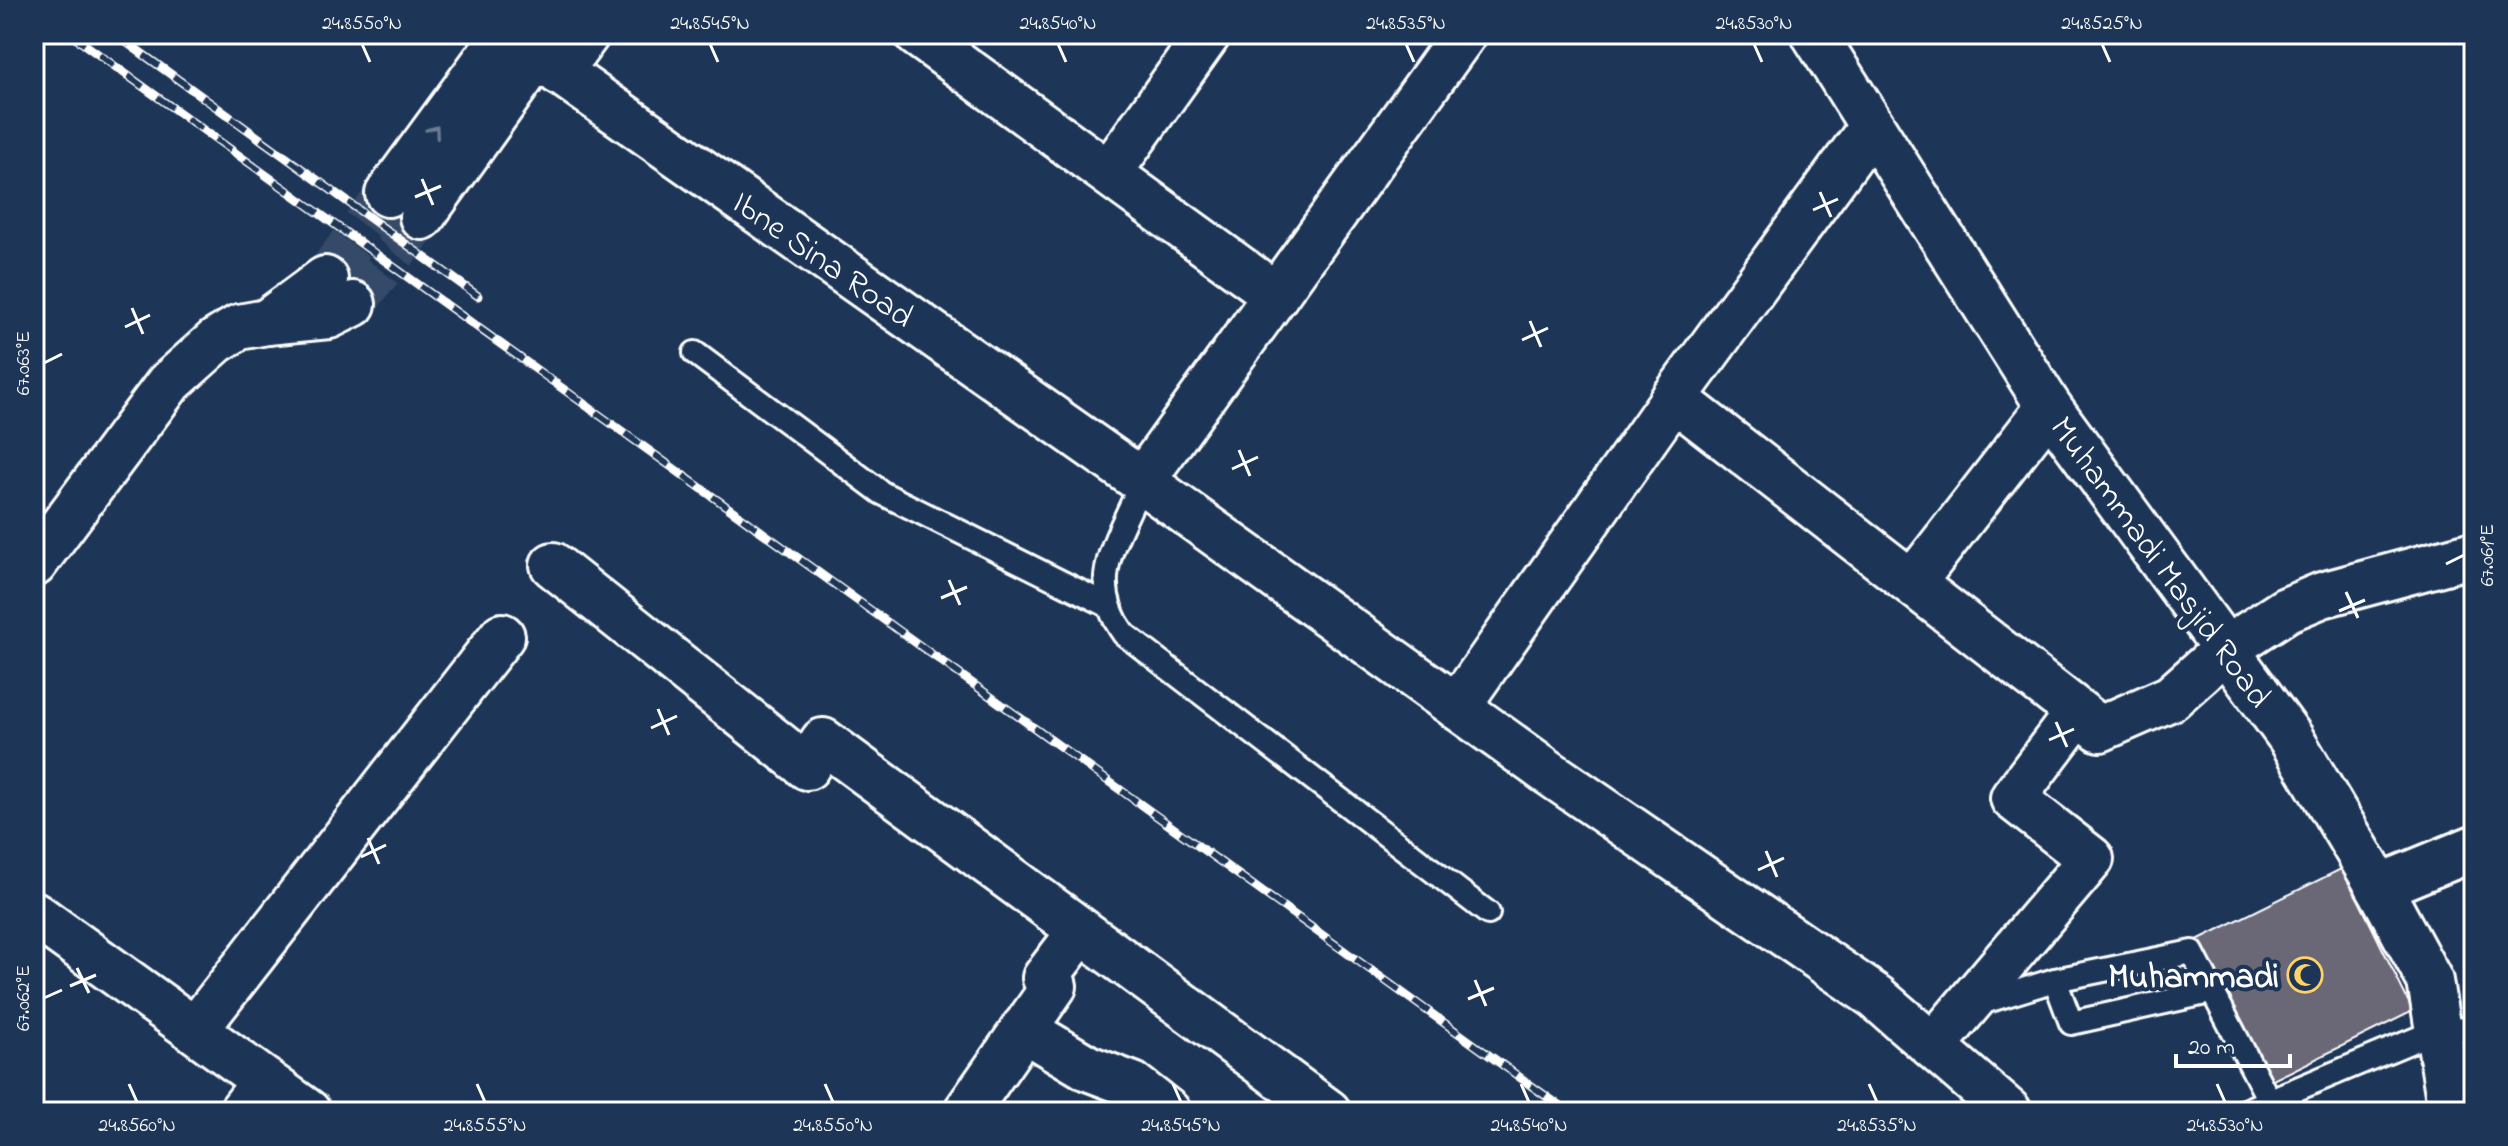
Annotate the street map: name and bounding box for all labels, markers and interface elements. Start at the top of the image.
text: 24.8550°N [322,10,402,39]
text: 24.8545°N [670,10,750,39]
text: 24.8540°N [1020,10,1096,39]
text: 24.8535°N [1366,10,1446,39]
text: 24.8530°N [1716,10,1792,39]
text: 24.8525°N [2061,10,2143,39]
one-way arrow [424,126,439,140]
street label: Ibne Sina Road [721,180,923,343]
text: 67.063°E [10,331,39,395]
street label: Muhammadi Masjid Road [2036,407,2282,720]
text: 67.061°E [2474,524,2503,586]
place label: Muhammadi [2108,954,2279,1004]
mosque icon: Muhammadi [2286,956,2324,994]
text: 67.062°E [10,965,39,1031]
scale bar [2176,1018,2290,1068]
text: 20 m [2188,1031,2235,1066]
text: 24.8560°N [98,1112,176,1141]
text: 24.8555°N [444,1112,526,1141]
text: 24.8550°N [793,1112,873,1141]
text: 24.8545°N [1141,1112,1221,1141]
text: 24.8540°N [1491,1112,1567,1141]
text: 24.8535°N [1837,1112,1917,1141]
text: 24.8530°N [2187,1112,2263,1141]

